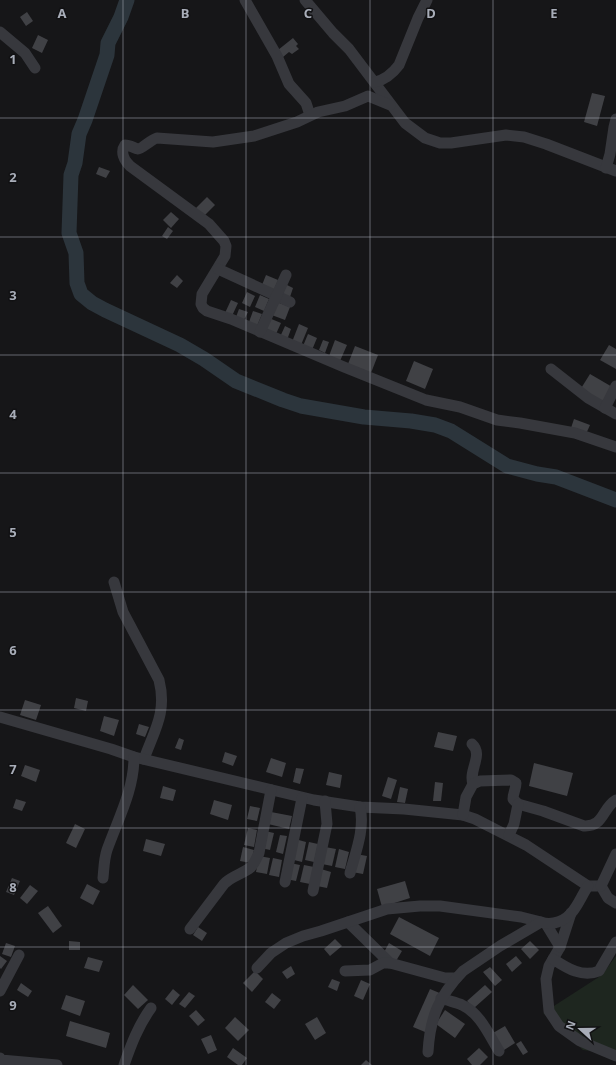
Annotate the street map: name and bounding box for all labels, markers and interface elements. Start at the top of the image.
text: A [58,4,67,22]
text: B [181,4,189,22]
text: C [304,4,312,22]
text: D [426,4,436,22]
text: E [550,4,558,22]
text: 1 [9,50,17,68]
text: 2 [9,168,17,186]
text: 3 [9,286,17,304]
text: 4 [9,405,17,423]
text: 5 [9,523,17,541]
text: 6 [9,641,17,659]
text: 7 [9,760,17,778]
text: 8 [9,878,17,896]
text: 9 [9,996,17,1014]
north arrow [560,1009,600,1049]
text: N [562,1018,579,1032]

